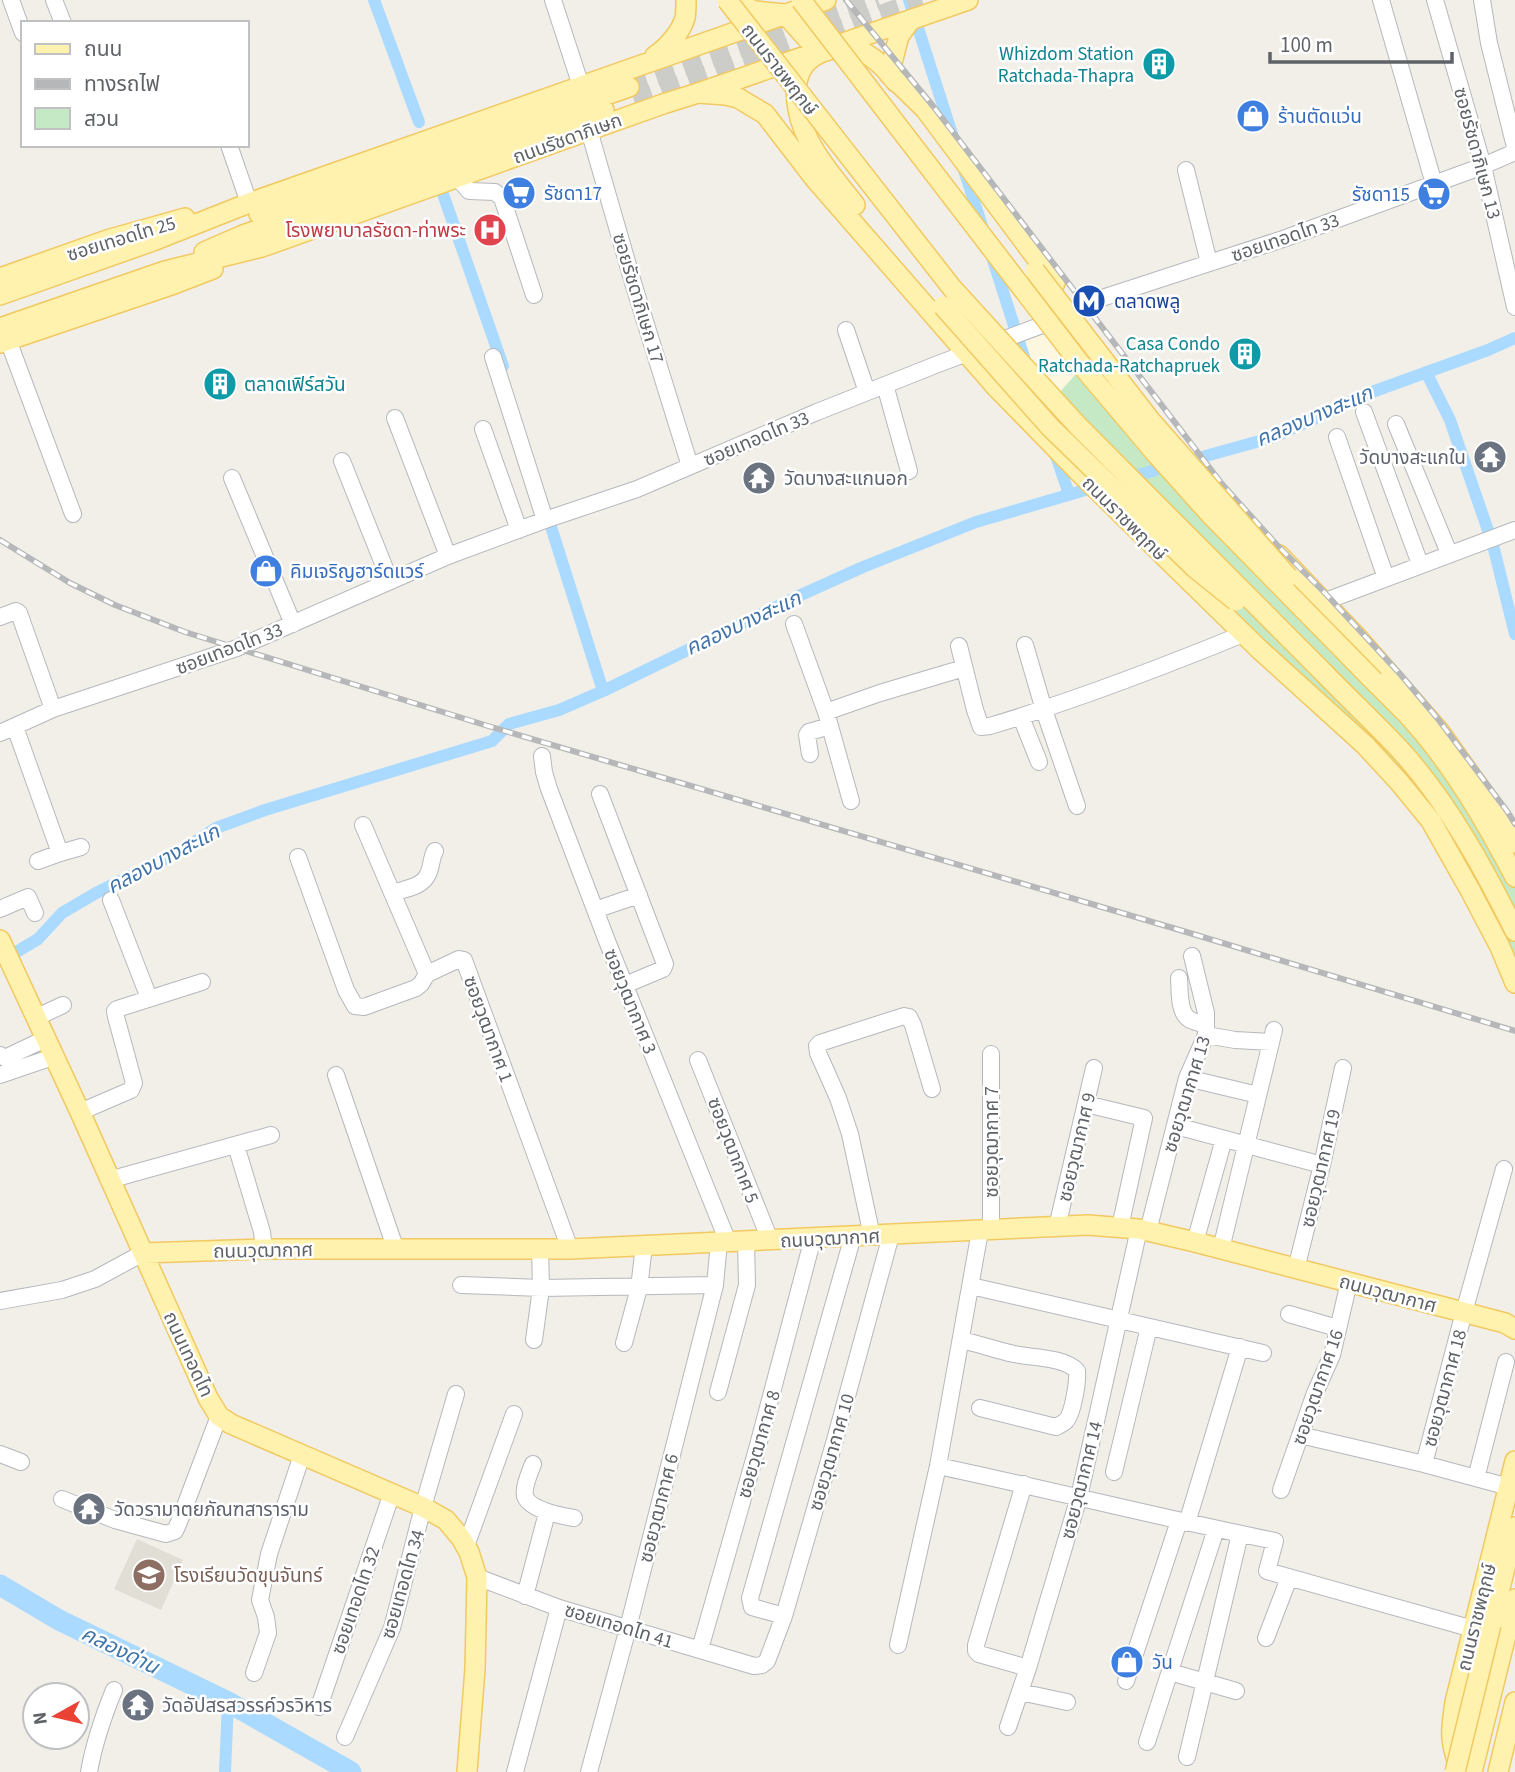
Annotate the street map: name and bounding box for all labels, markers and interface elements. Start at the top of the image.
street label: ถนนราชพฤกษ์ [734,18,823,122]
legend [21,21,248,147]
scale bar [1270,21,1452,65]
text: 100 m [1280,30,1333,60]
text: ถนน [84,34,122,64]
place label: Whizdom Station Ratchada-Thapra [998,41,1134,90]
building icon: Whizdom Station Ratchada-Thapra [1140,45,1178,83]
text: ทางรถไฟ [84,69,160,99]
street label: ซอยรัชดาภิเษก 13 [1446,85,1507,222]
shop icon: ร้านตัดแว่น [1234,97,1272,135]
text: สวน [84,104,119,134]
place label: ร้านตัดแว่น [1278,104,1362,131]
street label: ถนนรัชดาภิเษก [509,107,626,172]
supermarket icon: รัชดา17 [500,174,538,212]
supermarket icon: รัชดา15 [1415,175,1453,213]
place label: รัชดา17 [544,181,602,208]
place label: รัชดา15 [1352,182,1410,209]
street label: ซอยเทอดไท 33 [1228,207,1343,270]
street label: ซอยเทอดไท 25 [64,210,179,269]
hospital icon: โรงพยาบาลรัชดา-ท่าพระ [471,211,509,249]
place label: โรงพยาบาลรัชดา-ท่าพระ [285,218,466,245]
street label: ซอยรัชดาภิเษก 17 [605,230,670,367]
metro station icon: ตลาดพลู [1070,282,1108,320]
place label: ตลาดพลู [1114,289,1180,316]
place label: Casa Condo Ratchada-Ratchapruek [1038,331,1221,380]
building icon: Casa Condo Ratchada-Ratchapruek [1226,335,1264,373]
building icon: ตลาดเฟิร์สวัน [201,365,239,403]
place label: ตลาดเฟิร์สวัน [244,372,346,399]
water label: คลองบางสะแก [1251,377,1378,454]
street label: ซอยเทอดไท 33 [699,405,814,474]
temple icon: วัดบางสะแกใน [1471,438,1509,476]
place label: วัดบางสะแกใน [1359,445,1466,472]
temple icon: วัดบางสะแกนอก [740,459,778,497]
place label: วัดบางสะแกนอก [784,466,908,493]
street label: ถนนราชพฤกษ์ [1075,470,1173,568]
shop icon: คิมเจริญฮาร์ดแวร์ [247,552,285,590]
place label: คิมเจริญฮาร์ดแวร์ [290,559,425,586]
water label: คลองบางสะแก [680,583,807,663]
street label: ซอยเทอดไท 33 [172,617,287,682]
water label: คลองบางสะแก [101,816,226,901]
street label: ซอยวุฒากาศ 3 [596,945,663,1058]
street label: ซอยวุฒากาศ 1 [456,973,519,1086]
street label: ซอยวุฒากาศ 13 [1157,1033,1218,1156]
street label: ซอยวุฒากาศ 7 [979,1086,1006,1198]
street label: ซอยวุฒากาศ 9 [1052,1090,1103,1205]
street label: ซอยวุฒากาศ 5 [700,1094,765,1207]
street label: ซอยวุฒากาศ 19 [1295,1106,1348,1230]
street label: ถนนวุฒากาศ [779,1223,881,1256]
street label: ถนนวุฒากาศ [213,1237,313,1266]
street label: ถนนวุฒากาศ [1336,1268,1439,1320]
street label: ถนนเทอดไท [156,1307,219,1402]
street label: ซอยวุฒากาศ 16 [1286,1326,1351,1449]
street label: ซอยวุฒากาศ 18 [1417,1327,1474,1450]
street label: ซอยวุฒากาศ 8 [731,1387,788,1502]
street label: ซอยวุฒากาศ 10 [803,1391,862,1514]
street label: ซอยวุฒากาศ 14 [1055,1419,1110,1542]
street label: ซอยวุฒากาศ 6 [633,1451,686,1566]
temple icon: วัดวรามาตยภัณฑสาราราม [70,1490,108,1528]
place label: วัดวรามาตยภัณฑสาราราม [114,1497,309,1524]
street label: ซอยเทอดไท 34 [375,1527,432,1642]
street label: ซอยเทอดไท 32 [325,1543,388,1658]
school or university icon: โรงเรียนวัดขุนจันทร์ [130,1556,168,1594]
street label: ถนนราชพฤกษ์ [1451,1561,1504,1674]
place label: โรงเรียนวัดขุนจันทร์ [174,1563,323,1590]
street label: ซอยเทอดไท 41 [561,1597,676,1656]
water label: คลองด่าน [76,1618,165,1682]
shop icon: วัน [1108,1643,1146,1681]
place label: วัน [1152,1650,1173,1677]
north arrow [21,1681,91,1751]
temple icon: วัดอัปสรสวรรค์วรวิหาร [119,1686,157,1724]
place label: วัดอัปสรสวรรค์วรวิหาร [162,1693,332,1720]
text: N [26,1710,55,1726]

